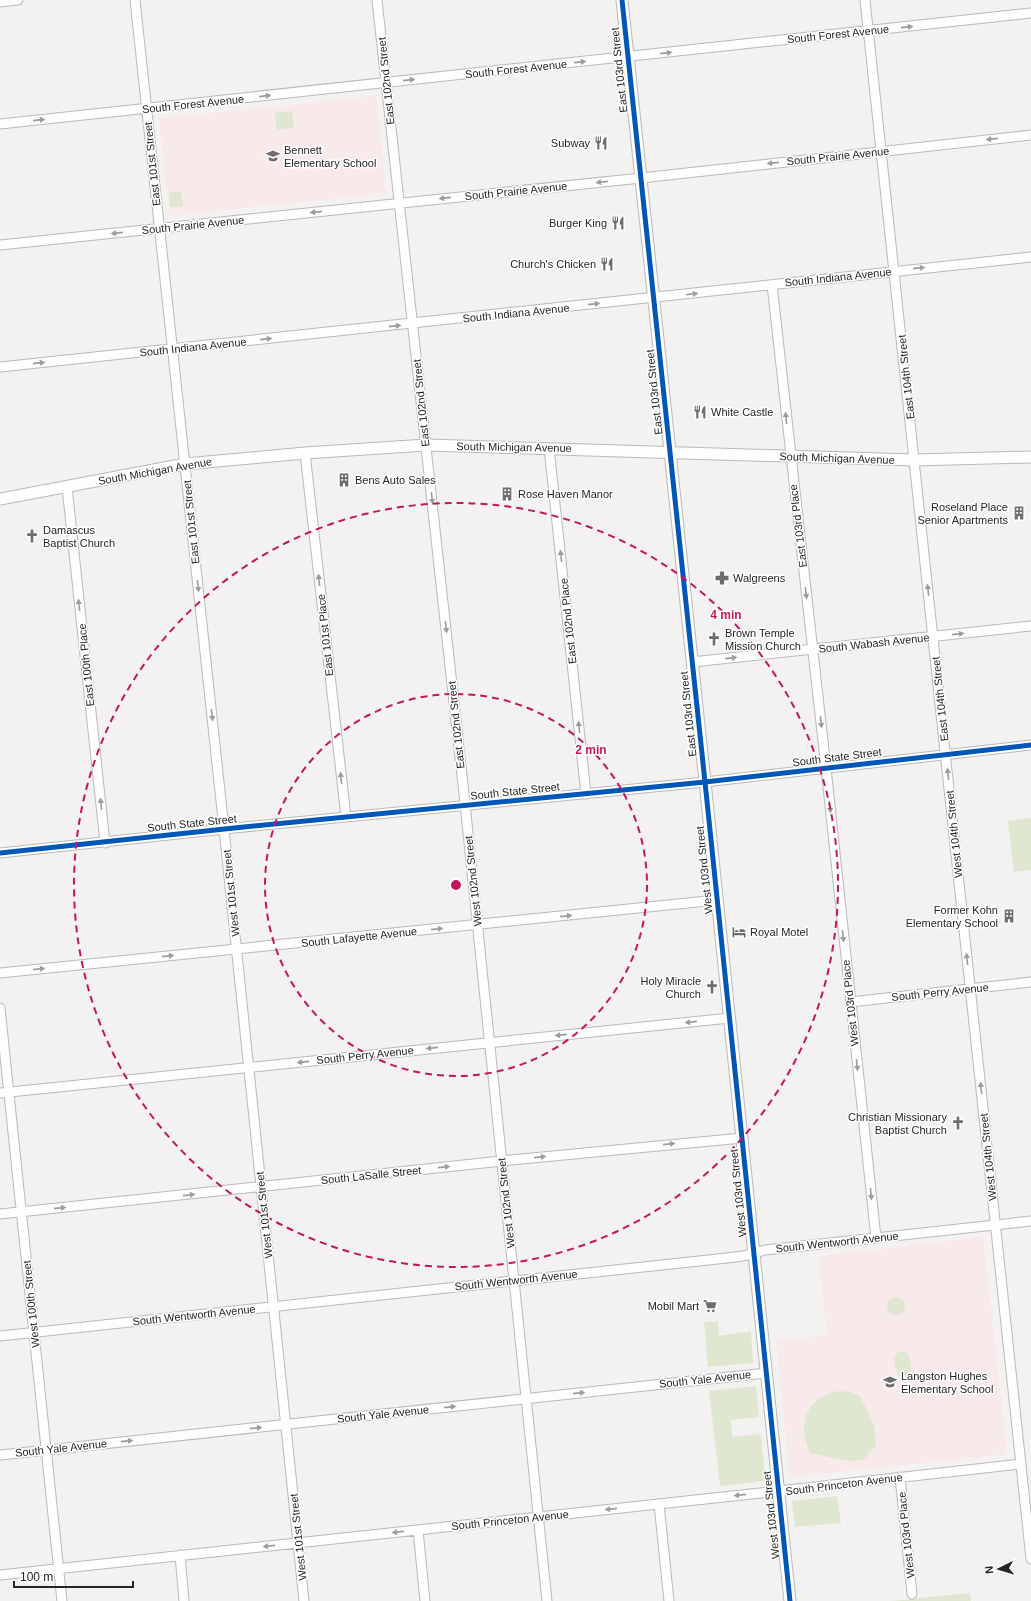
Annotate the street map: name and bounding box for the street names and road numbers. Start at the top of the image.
street label: South Forest Avenue [786,23,890,45]
street label: East 103rd Street [609,27,629,113]
street label: East 102nd Street [375,37,397,125]
street label: South Forest Avenue [464,58,568,80]
street label: South Forest Avenue [141,93,245,115]
street label: East 101st Street [142,121,162,207]
street label: South Prairie Avenue [786,145,890,167]
street label: South Prairie Avenue [464,180,568,202]
street label: South Prairie Avenue [141,214,245,236]
street label: South Indiana Avenue [784,265,892,289]
street label: South Indiana Avenue [462,301,570,325]
street label: East 104th Street [896,334,916,420]
street label: South Indiana Avenue [139,335,247,359]
street label: East 103rd Street [644,349,664,435]
street label: East 102nd Street [410,359,432,447]
street label: South Michigan Avenue [456,440,572,454]
street label: South Michigan Avenue [779,450,895,466]
street label: South Michigan Avenue [97,455,213,487]
street label: East 101st Street [181,479,201,565]
street label: East 103rd Place [787,484,809,568]
street label: East 102nd Place [558,577,578,665]
street label: East 101st Place [315,593,335,677]
street label: East 100th Place [76,623,96,707]
street label: South Wabash Avenue [818,631,930,655]
street label: East 104th Street [930,656,950,742]
street label: East 103rd Street [678,671,698,757]
street label: East 102nd Street [445,681,467,769]
street label: South State Street [792,746,882,768]
street label: South State Street [470,780,560,802]
street label: West 104th Street [943,790,965,878]
street label: South State Street [147,812,237,834]
street label: West 103rd Street [693,825,715,915]
street label: West 102nd Street [462,835,484,927]
street label: West 101st Street [220,849,242,937]
street label: South Lafayette Avenue [300,925,418,949]
street label: West 103rd Place [840,959,860,1047]
street label: South Perry Avenue [891,981,989,1003]
street label: South Perry Avenue [316,1044,414,1066]
street label: West 104th Street [977,1113,999,1201]
street label: West 103rd Street [727,1148,749,1238]
street label: West 102nd Street [495,1157,517,1249]
street label: South LaSalle Street [320,1164,422,1186]
street label: West 101st Street [253,1171,275,1259]
street label: South Wentworth Avenue [775,1230,899,1254]
street label: West 100th Street [20,1260,42,1348]
street label: South Wentworth Avenue [454,1268,578,1292]
street label: South Wentworth Avenue [132,1303,256,1327]
street label: South Yale Avenue [658,1368,752,1390]
street label: South Yale Avenue [336,1403,430,1425]
street label: South Yale Avenue [14,1437,108,1459]
street label: West 103rd Street [760,1470,782,1560]
street label: South Princeton Avenue [785,1471,903,1497]
street label: West 103rd Place [896,1491,916,1579]
street label: West 101st Street [287,1493,309,1581]
street label: South Princeton Avenue [451,1508,569,1532]

